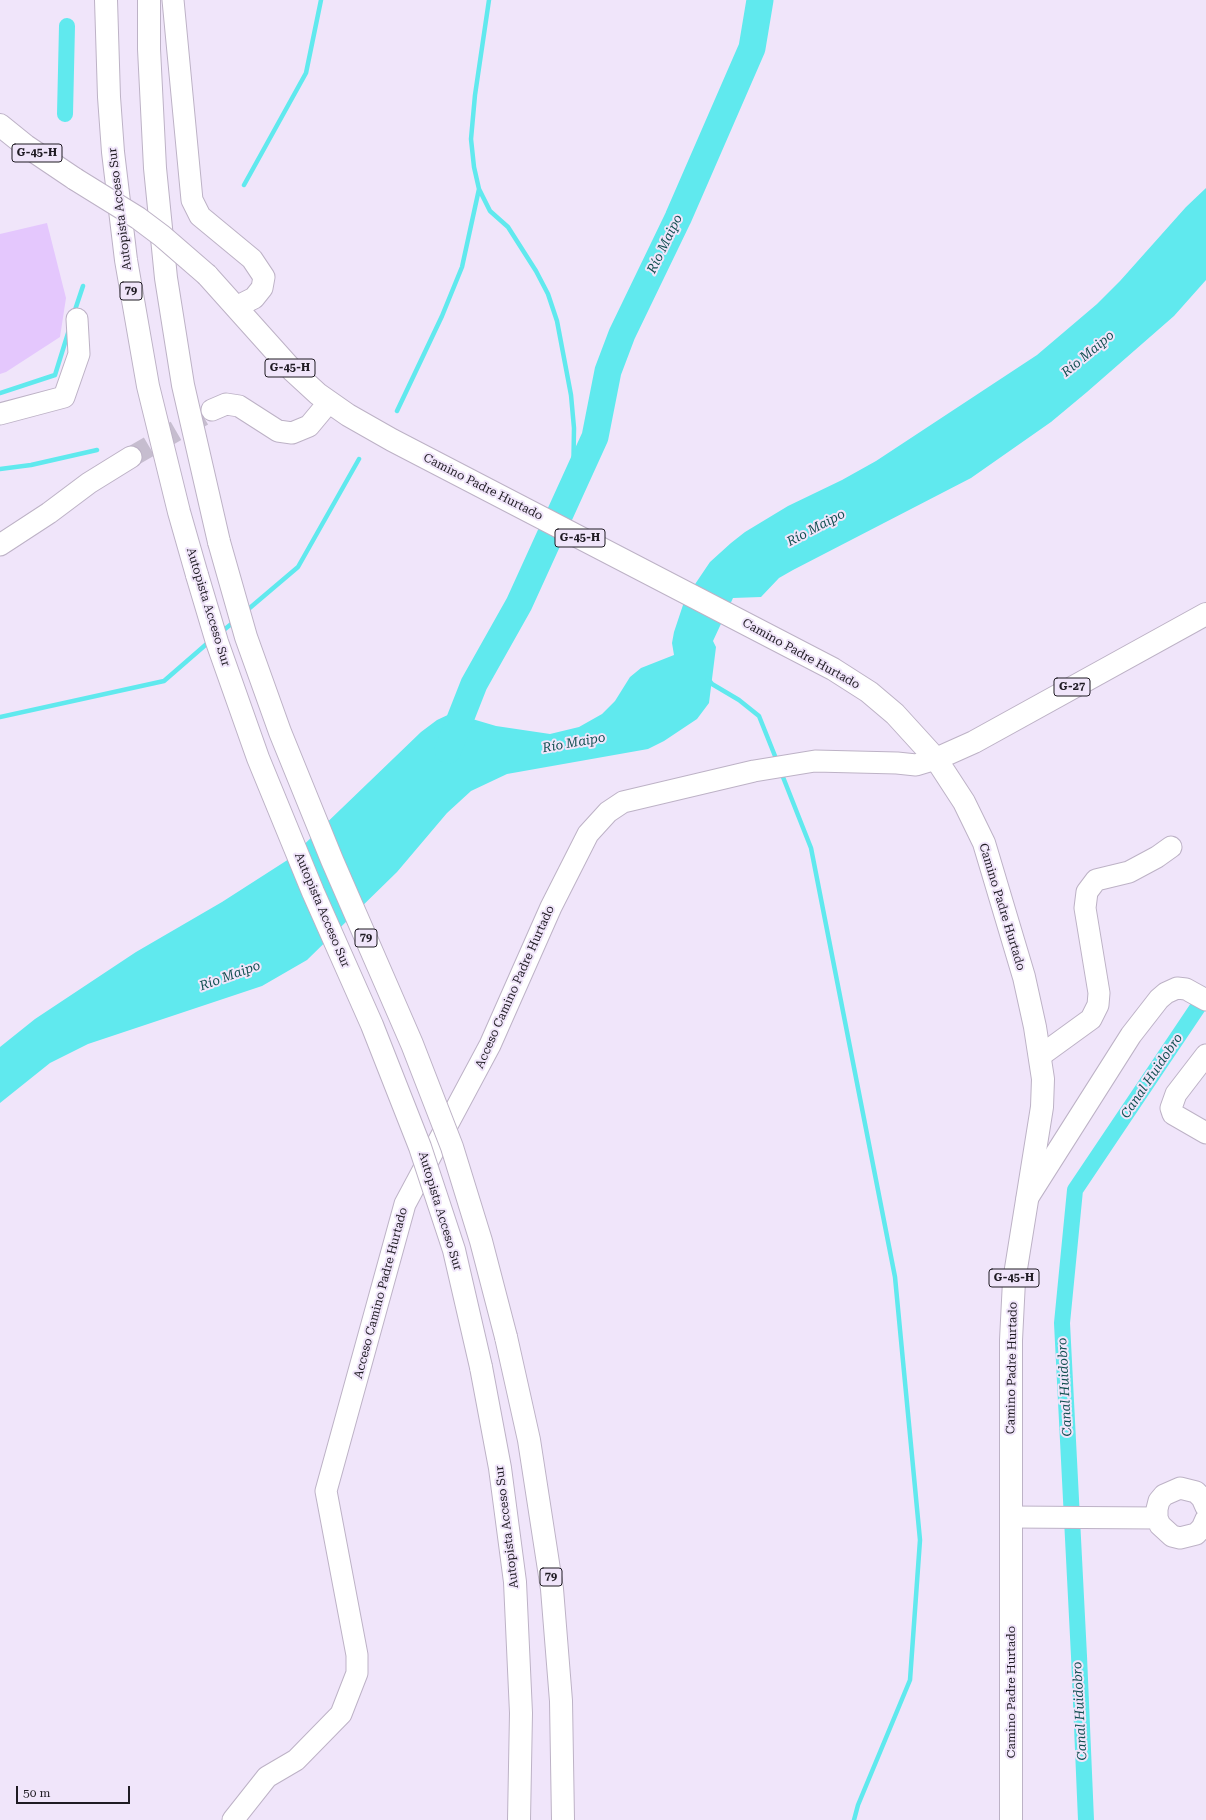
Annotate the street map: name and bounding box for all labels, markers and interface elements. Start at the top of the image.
road number: G-45-H [12,144,62,162]
street label: Autopista Acceso Sur [105,147,135,271]
water label: Río Maipo [644,212,686,276]
road number: 79 [120,282,142,300]
water label: Río Maipo [1059,328,1117,380]
road number: G-45-H [265,359,315,377]
street label: Camino Padre Hurtado [421,451,545,523]
water label: Río Maipo [784,506,848,550]
road number: G-45-H [555,529,605,547]
street label: Autopista Acceso Sur [183,546,233,668]
street label: Camino Padre Hurtado [740,616,862,692]
road number: G-27 [1054,678,1090,696]
water label: Río Maipo [541,730,607,756]
street label: Camino Padre Hurtado [976,842,1028,972]
street label: Autopista Acceso Sur [291,850,353,970]
street label: Acceso Camino Padre Hurtado [472,903,558,1071]
road number: 79 [355,929,377,947]
water label: Río Maipo [197,958,263,994]
water label: Canal Huidobro [1118,1031,1186,1121]
street label: Autopista Acceso Sur [415,1150,465,1272]
street label: Acceso Camino Padre Hurtado [351,1206,411,1380]
road number: G-45-H [989,1269,1039,1287]
street label: Camino Padre Hurtado [1004,1302,1020,1434]
water label: Canal Huidobro [1055,1337,1075,1437]
street label: Autopista Acceso Sur [492,1465,522,1589]
road number: 79 [540,1568,562,1586]
street label: Camino Padre Hurtado [1004,1626,1018,1758]
water label: Canal Huidobro [1070,1661,1090,1761]
scale bar [18,1778,132,1804]
text: 50 m [23,1786,50,1800]

